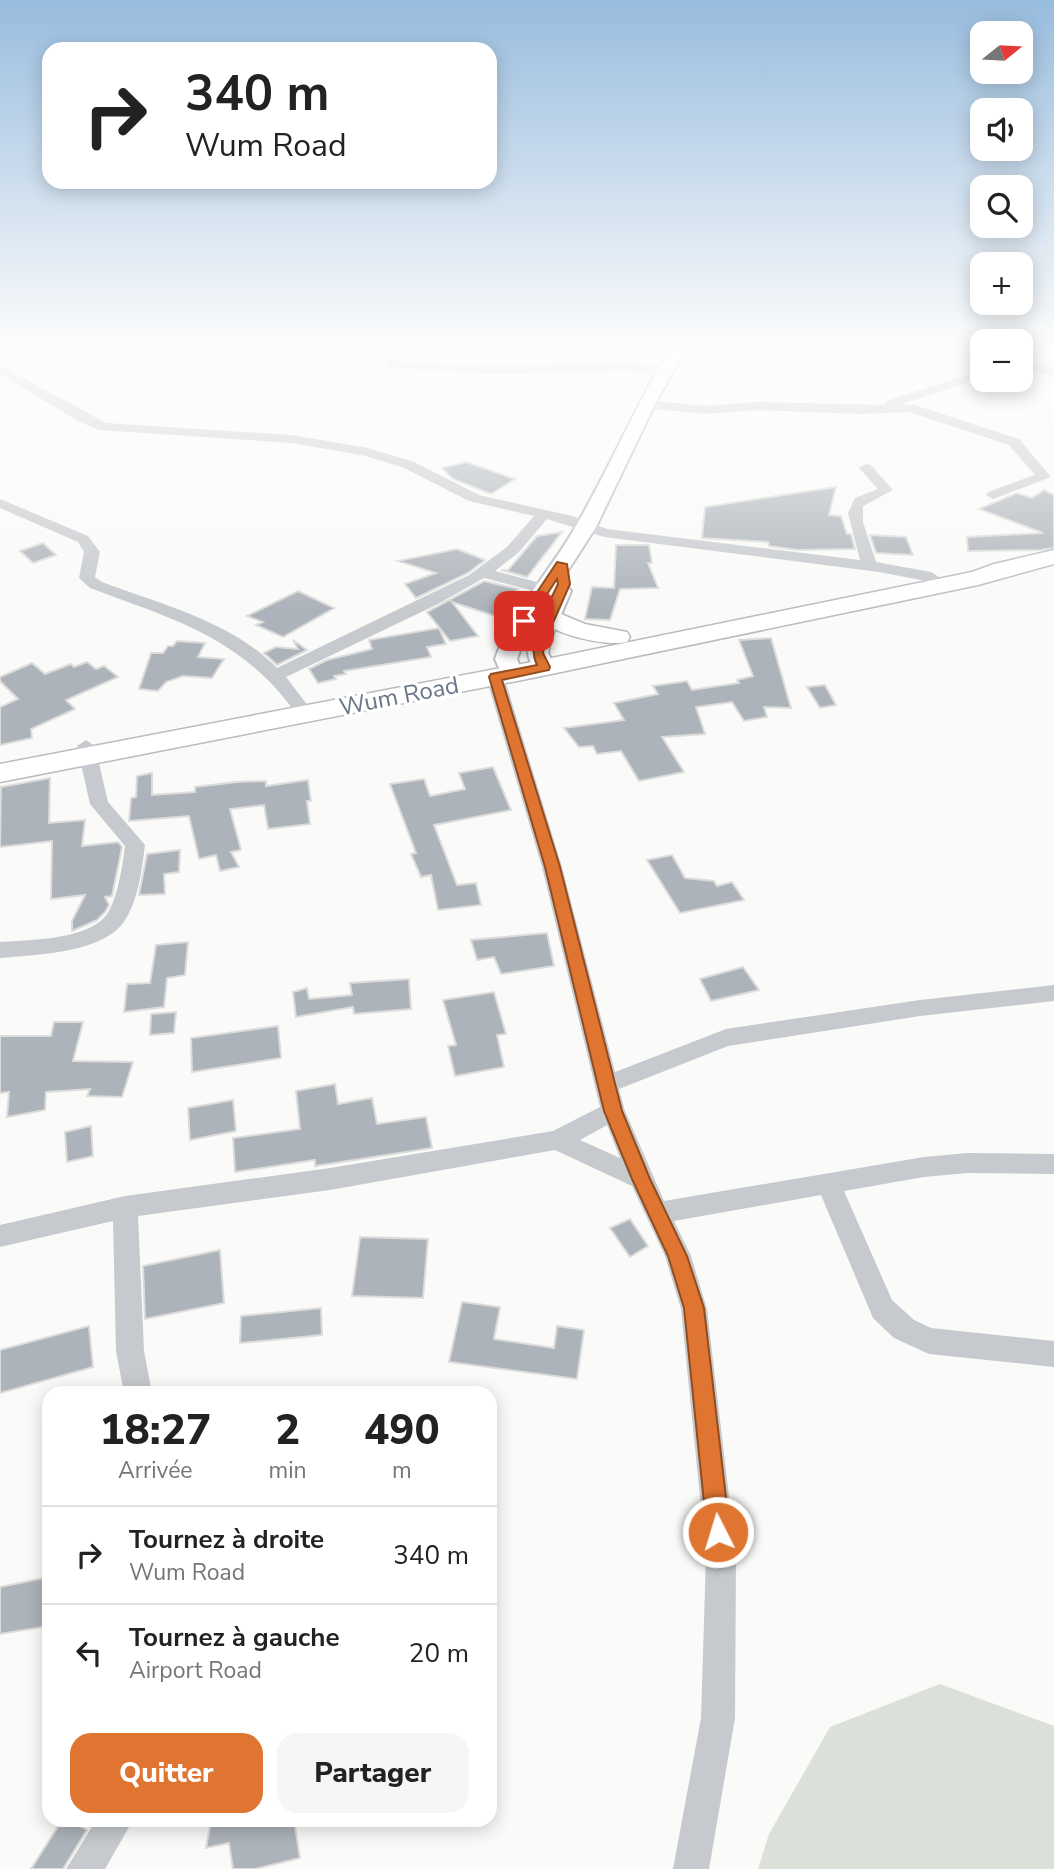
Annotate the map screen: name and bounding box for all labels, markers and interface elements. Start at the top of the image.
north arrow [970,21,1032,84]
map controls [970,21,1033,392]
text: 340 m [185,60,329,127]
icon: right [70,70,161,161]
button: sound [970,98,1033,161]
text: Wum Road [185,124,347,167]
button: search [970,175,1033,238]
button: + [970,252,1033,315]
button: − [970,329,1033,392]
pin [494,591,554,651]
icon: arrive [505,602,543,640]
street label: Wum Road [336,669,462,723]
text: 18:27 [99,1402,211,1459]
text: 2 [275,1402,300,1459]
text: 490 [364,1402,440,1459]
text: Arrivée [118,1455,193,1486]
text: min [269,1455,307,1486]
text: m [392,1455,412,1486]
position arrow [681,1495,755,1569]
text: Tournez à droite [129,1522,324,1557]
icon: right [70,1536,108,1574]
text: 340 m [393,1538,469,1573]
text: Wum Road [129,1557,245,1588]
text: Tournez à gauche [129,1620,340,1655]
icon: left [70,1634,108,1672]
text: 20 m [409,1636,469,1671]
text: Airport Road [129,1655,262,1686]
button: Quitter [70,1733,263,1813]
button: Partager [277,1733,469,1813]

